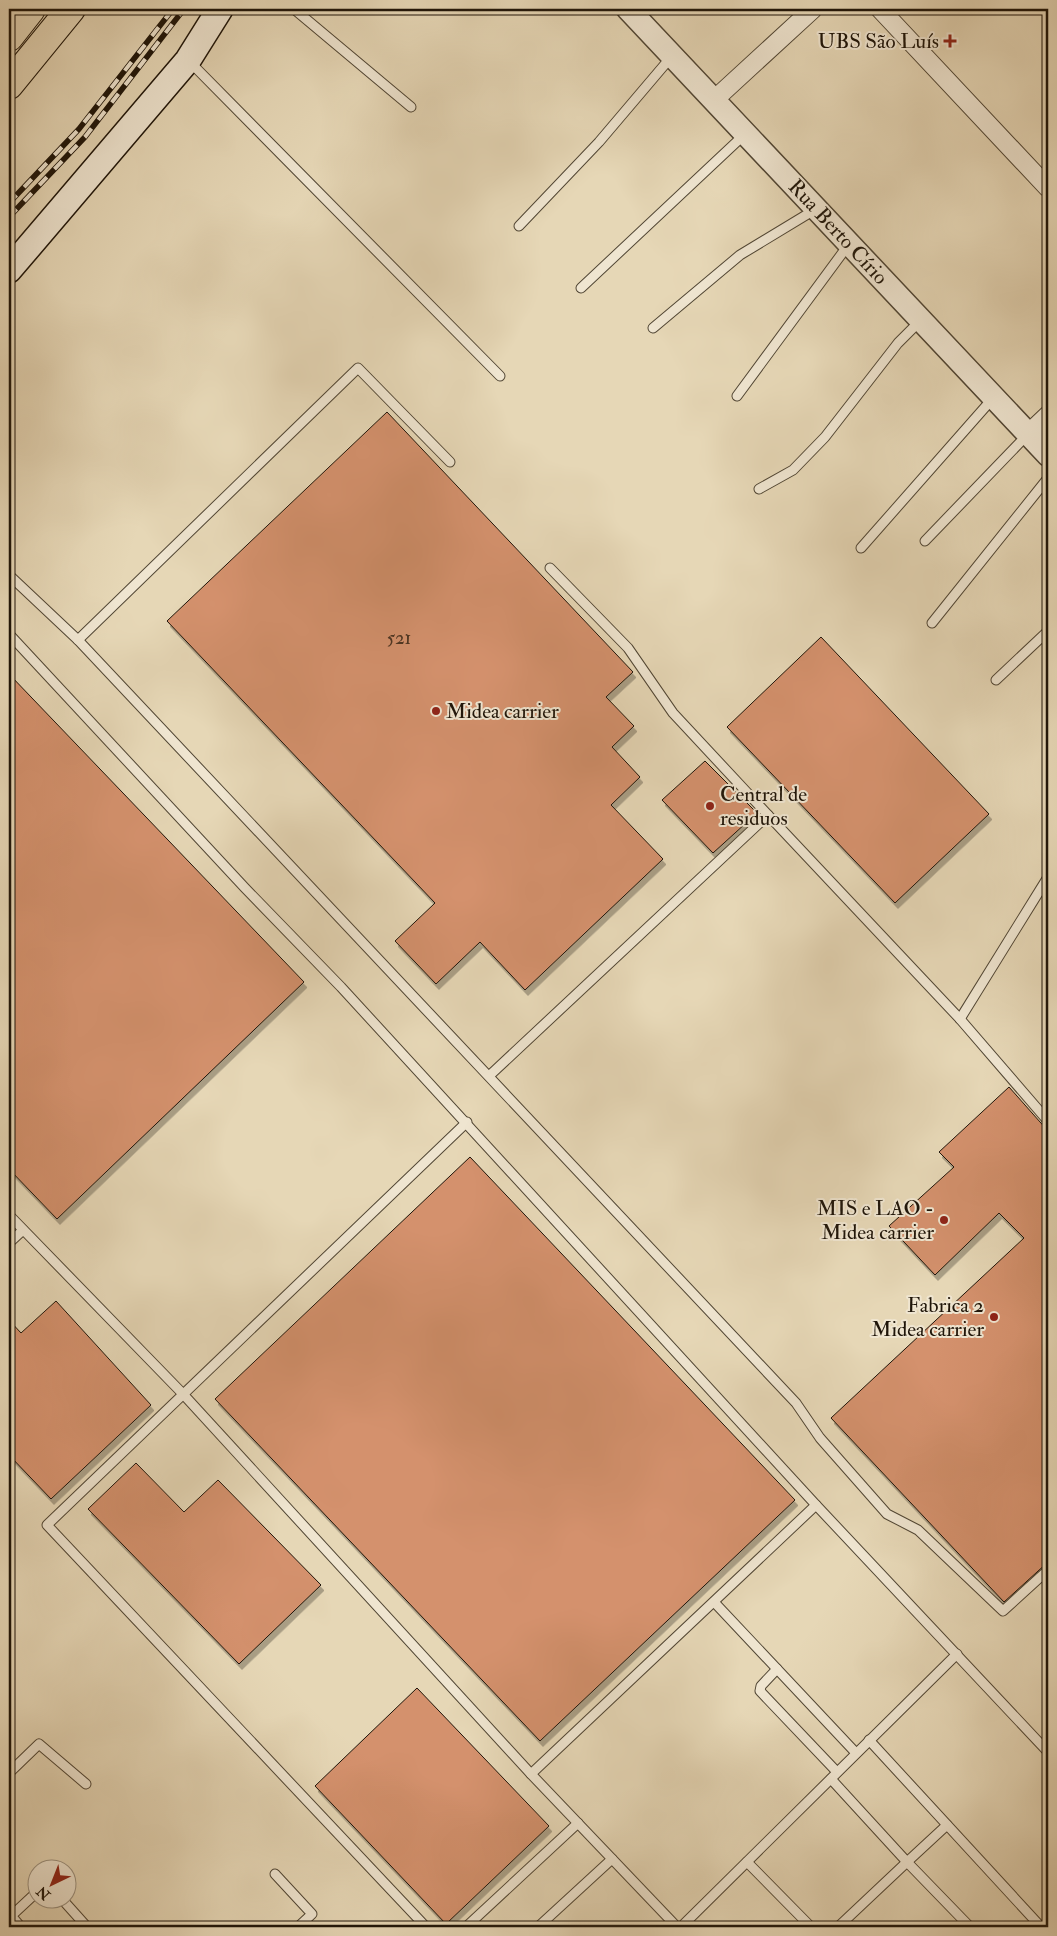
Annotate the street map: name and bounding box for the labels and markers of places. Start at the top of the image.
place label: UBS São Luís [818,28,939,55]
marker: UBS São Luís [943,34,957,48]
place label: Midea carrier [446,698,559,725]
marker: Midea carrier [430,705,442,717]
place label: Central de residuos [720,781,807,832]
marker: Central de residuos [704,800,716,812]
place label: MIS e LAO - Midea carrier [817,1195,934,1246]
marker: MIS e LAO - Midea carrier [938,1214,950,1226]
place label: Fabrica 2 Midea carrier [871,1292,984,1343]
marker: Fabrica 2 Midea carrier [988,1311,1000,1323]

